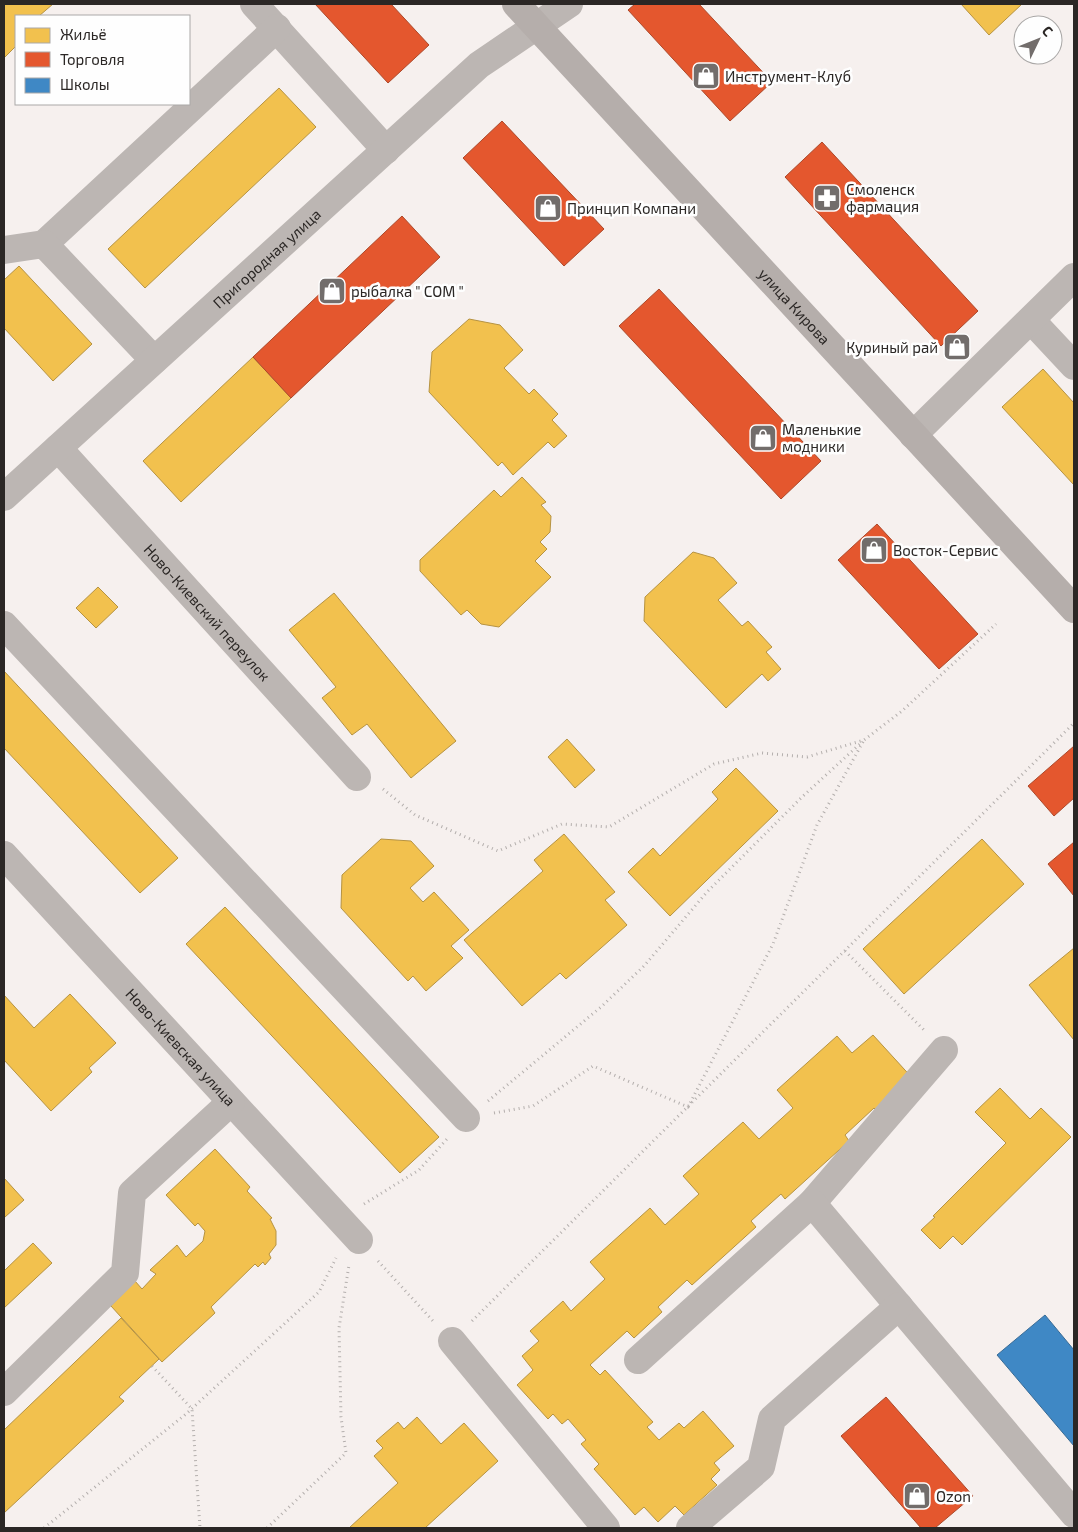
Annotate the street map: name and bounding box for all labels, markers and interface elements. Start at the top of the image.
legend [15,15,190,105]
north arrow [1013,15,1063,65]
text: С [1039,22,1057,40]
text: Жильё [60,25,107,43]
text: Торговля [60,50,125,68]
shop icon: Инструмент-Клуб [691,61,721,91]
place label: Инструмент-Клуб [725,67,851,86]
text: Школы [60,75,110,93]
place label: Смоленск фармация [846,180,919,215]
pharmacy icon: Смоленск фармация [812,183,842,213]
shop icon: Принцип Компани [533,193,563,223]
place label: Принцип Компани [567,199,696,217]
street label: Пригородная улица [209,205,324,312]
street label: улица Кирова [754,264,834,348]
shop icon: рыбалка " СОМ " [317,276,347,306]
place label: рыбалка " СОМ " [351,282,464,300]
shop icon: Куриный рай [942,332,972,362]
place label: Куриный рай [846,338,938,357]
place label: Маленькие модники [782,420,861,455]
shop icon: Маленькие модники [748,423,778,453]
shop icon: Восток-Сервис [859,535,889,565]
street label: Ново-Киевский переулок [140,540,274,685]
place label: Восток-Сервис [893,541,998,559]
street label: Ново-Киевская улица [122,984,240,1109]
shop icon: Ozon [902,1481,932,1511]
place label: Ozon [936,1487,971,1505]

